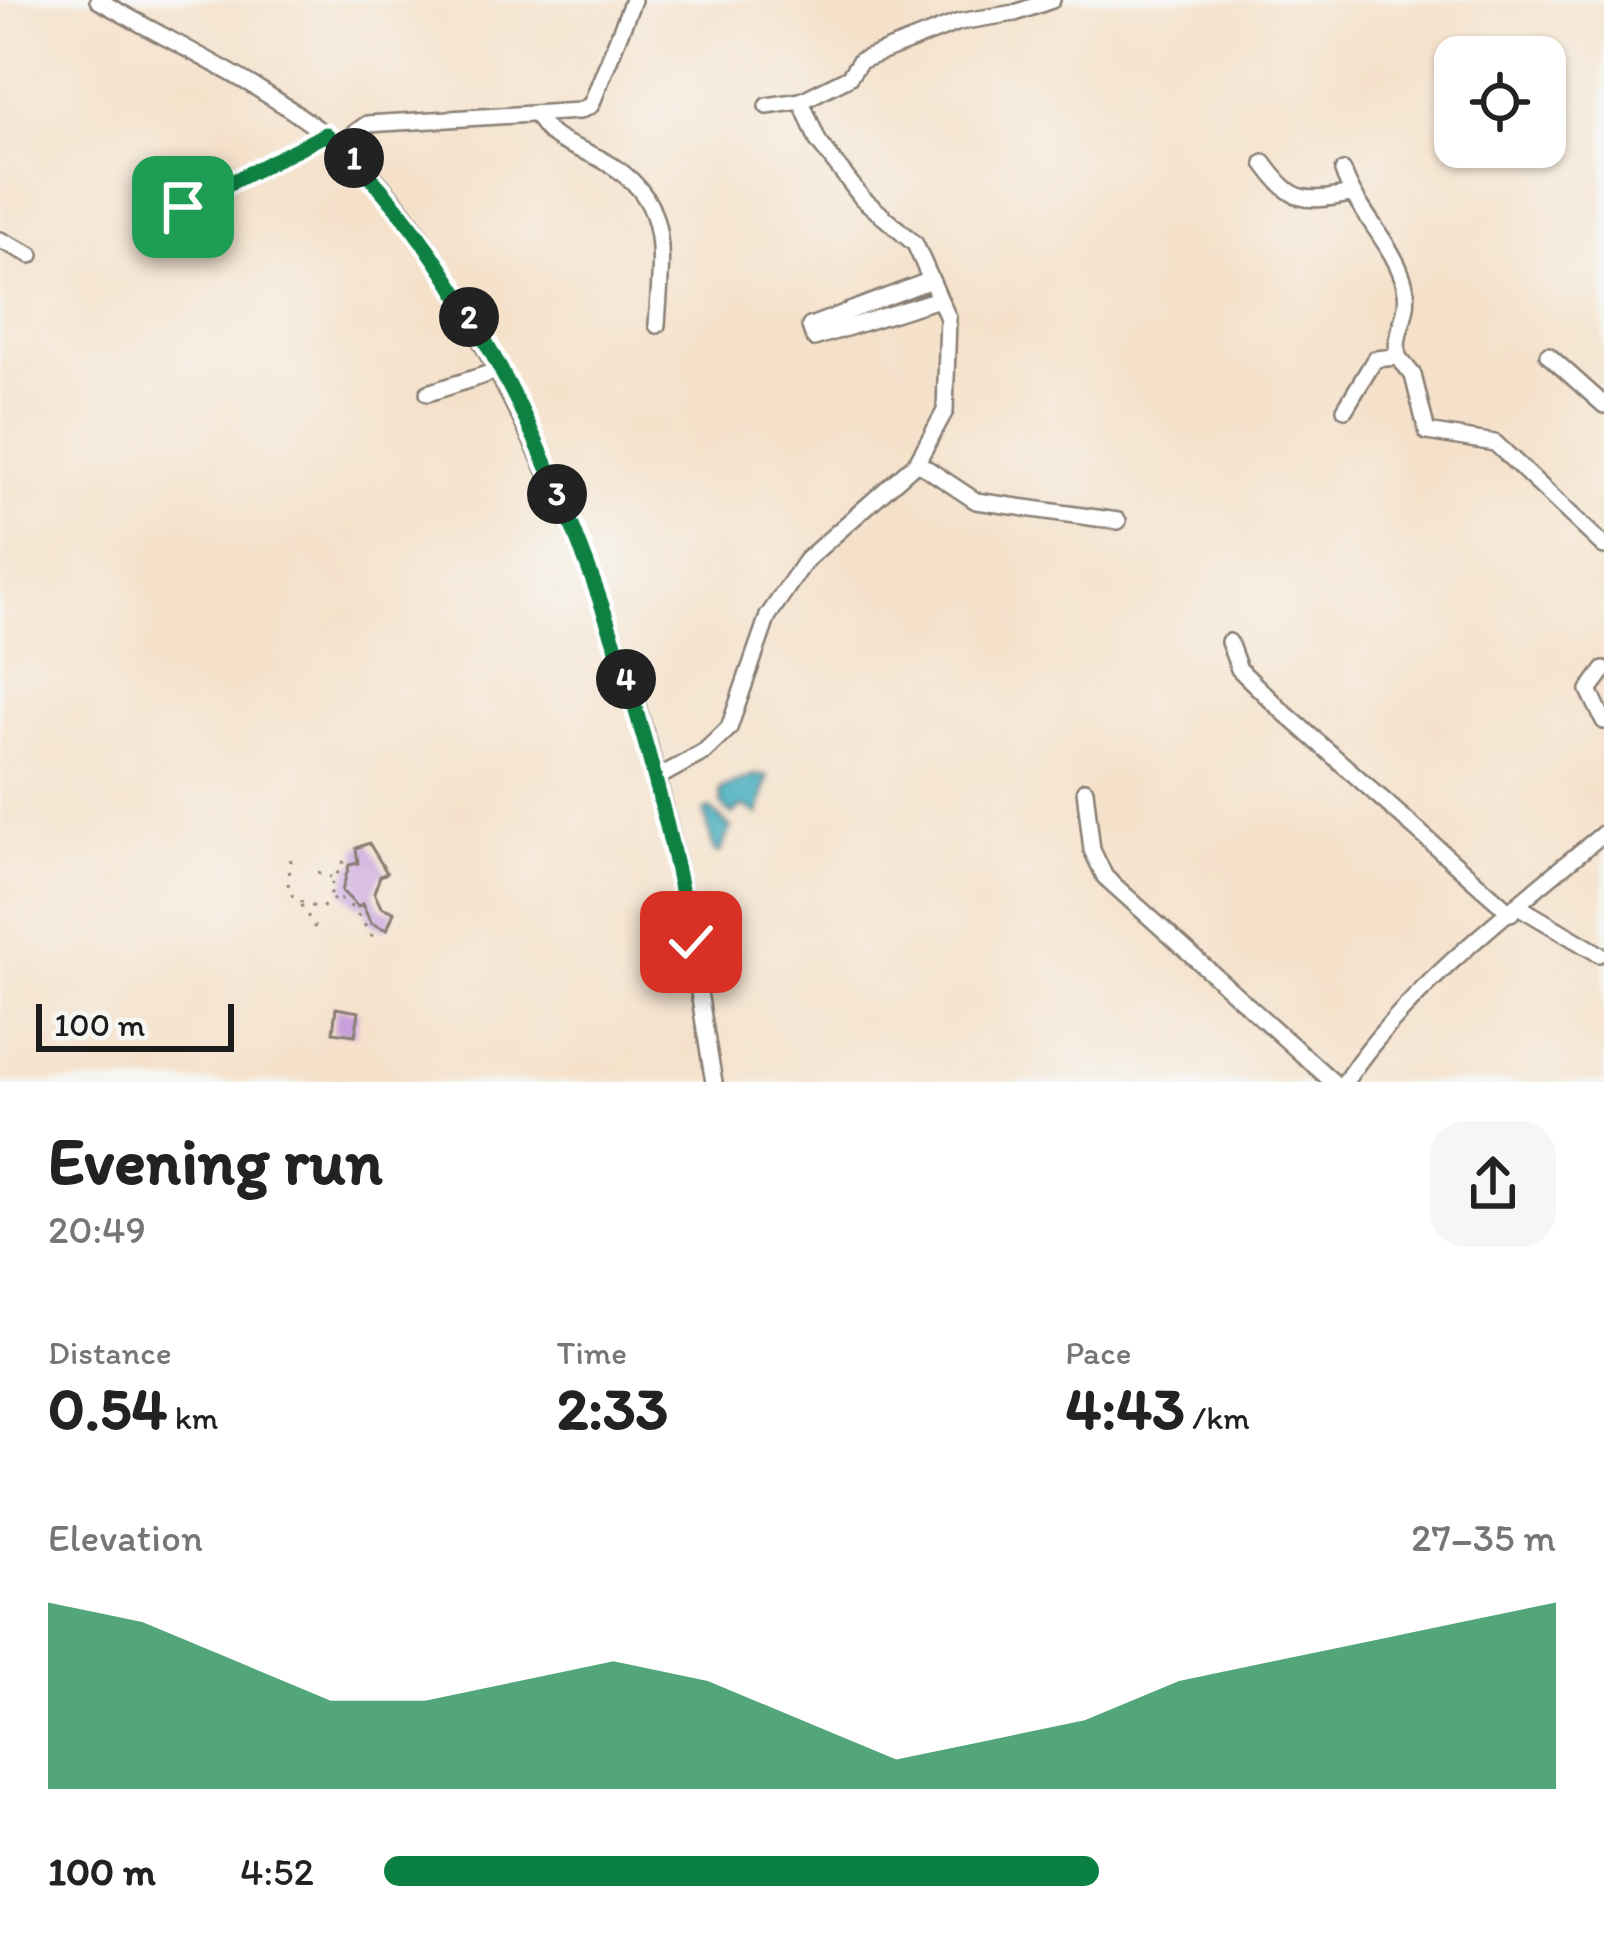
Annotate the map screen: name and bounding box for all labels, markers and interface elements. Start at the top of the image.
map controls [1434,36,1566,168]
button: locate [1434,36,1566,168]
pin: 1 [324,128,384,188]
text: 1 [346,138,362,177]
pin [132,156,234,258]
icon: arrive [150,174,216,240]
pin: 2 [439,287,499,347]
text: 2 [460,297,478,336]
pin: 3 [527,464,587,524]
text: 3 [548,474,566,513]
pin: 4 [596,649,656,709]
text: 4 [616,659,636,698]
pin [640,891,742,993]
icon: check [658,909,724,975]
scale bar [36,998,234,1051]
text: 100 m [54,1005,145,1044]
text: Evening run [48,1121,383,1201]
button: share [1430,1121,1556,1247]
text: 20:49 [48,1206,146,1253]
text: Distance [48,1333,172,1372]
text: Time [557,1333,627,1372]
text: Pace [1065,1333,1131,1372]
text: 0.54 [48,1372,167,1444]
text: 2:33 [557,1372,668,1444]
text: 4:43 [1065,1372,1185,1444]
text: km [167,1398,218,1437]
text: /km [1185,1398,1250,1437]
text: Elevation [48,1514,203,1561]
text: 27–35 m [1411,1514,1556,1561]
text: 100 m [48,1848,156,1895]
text: 4:52 [240,1848,314,1895]

